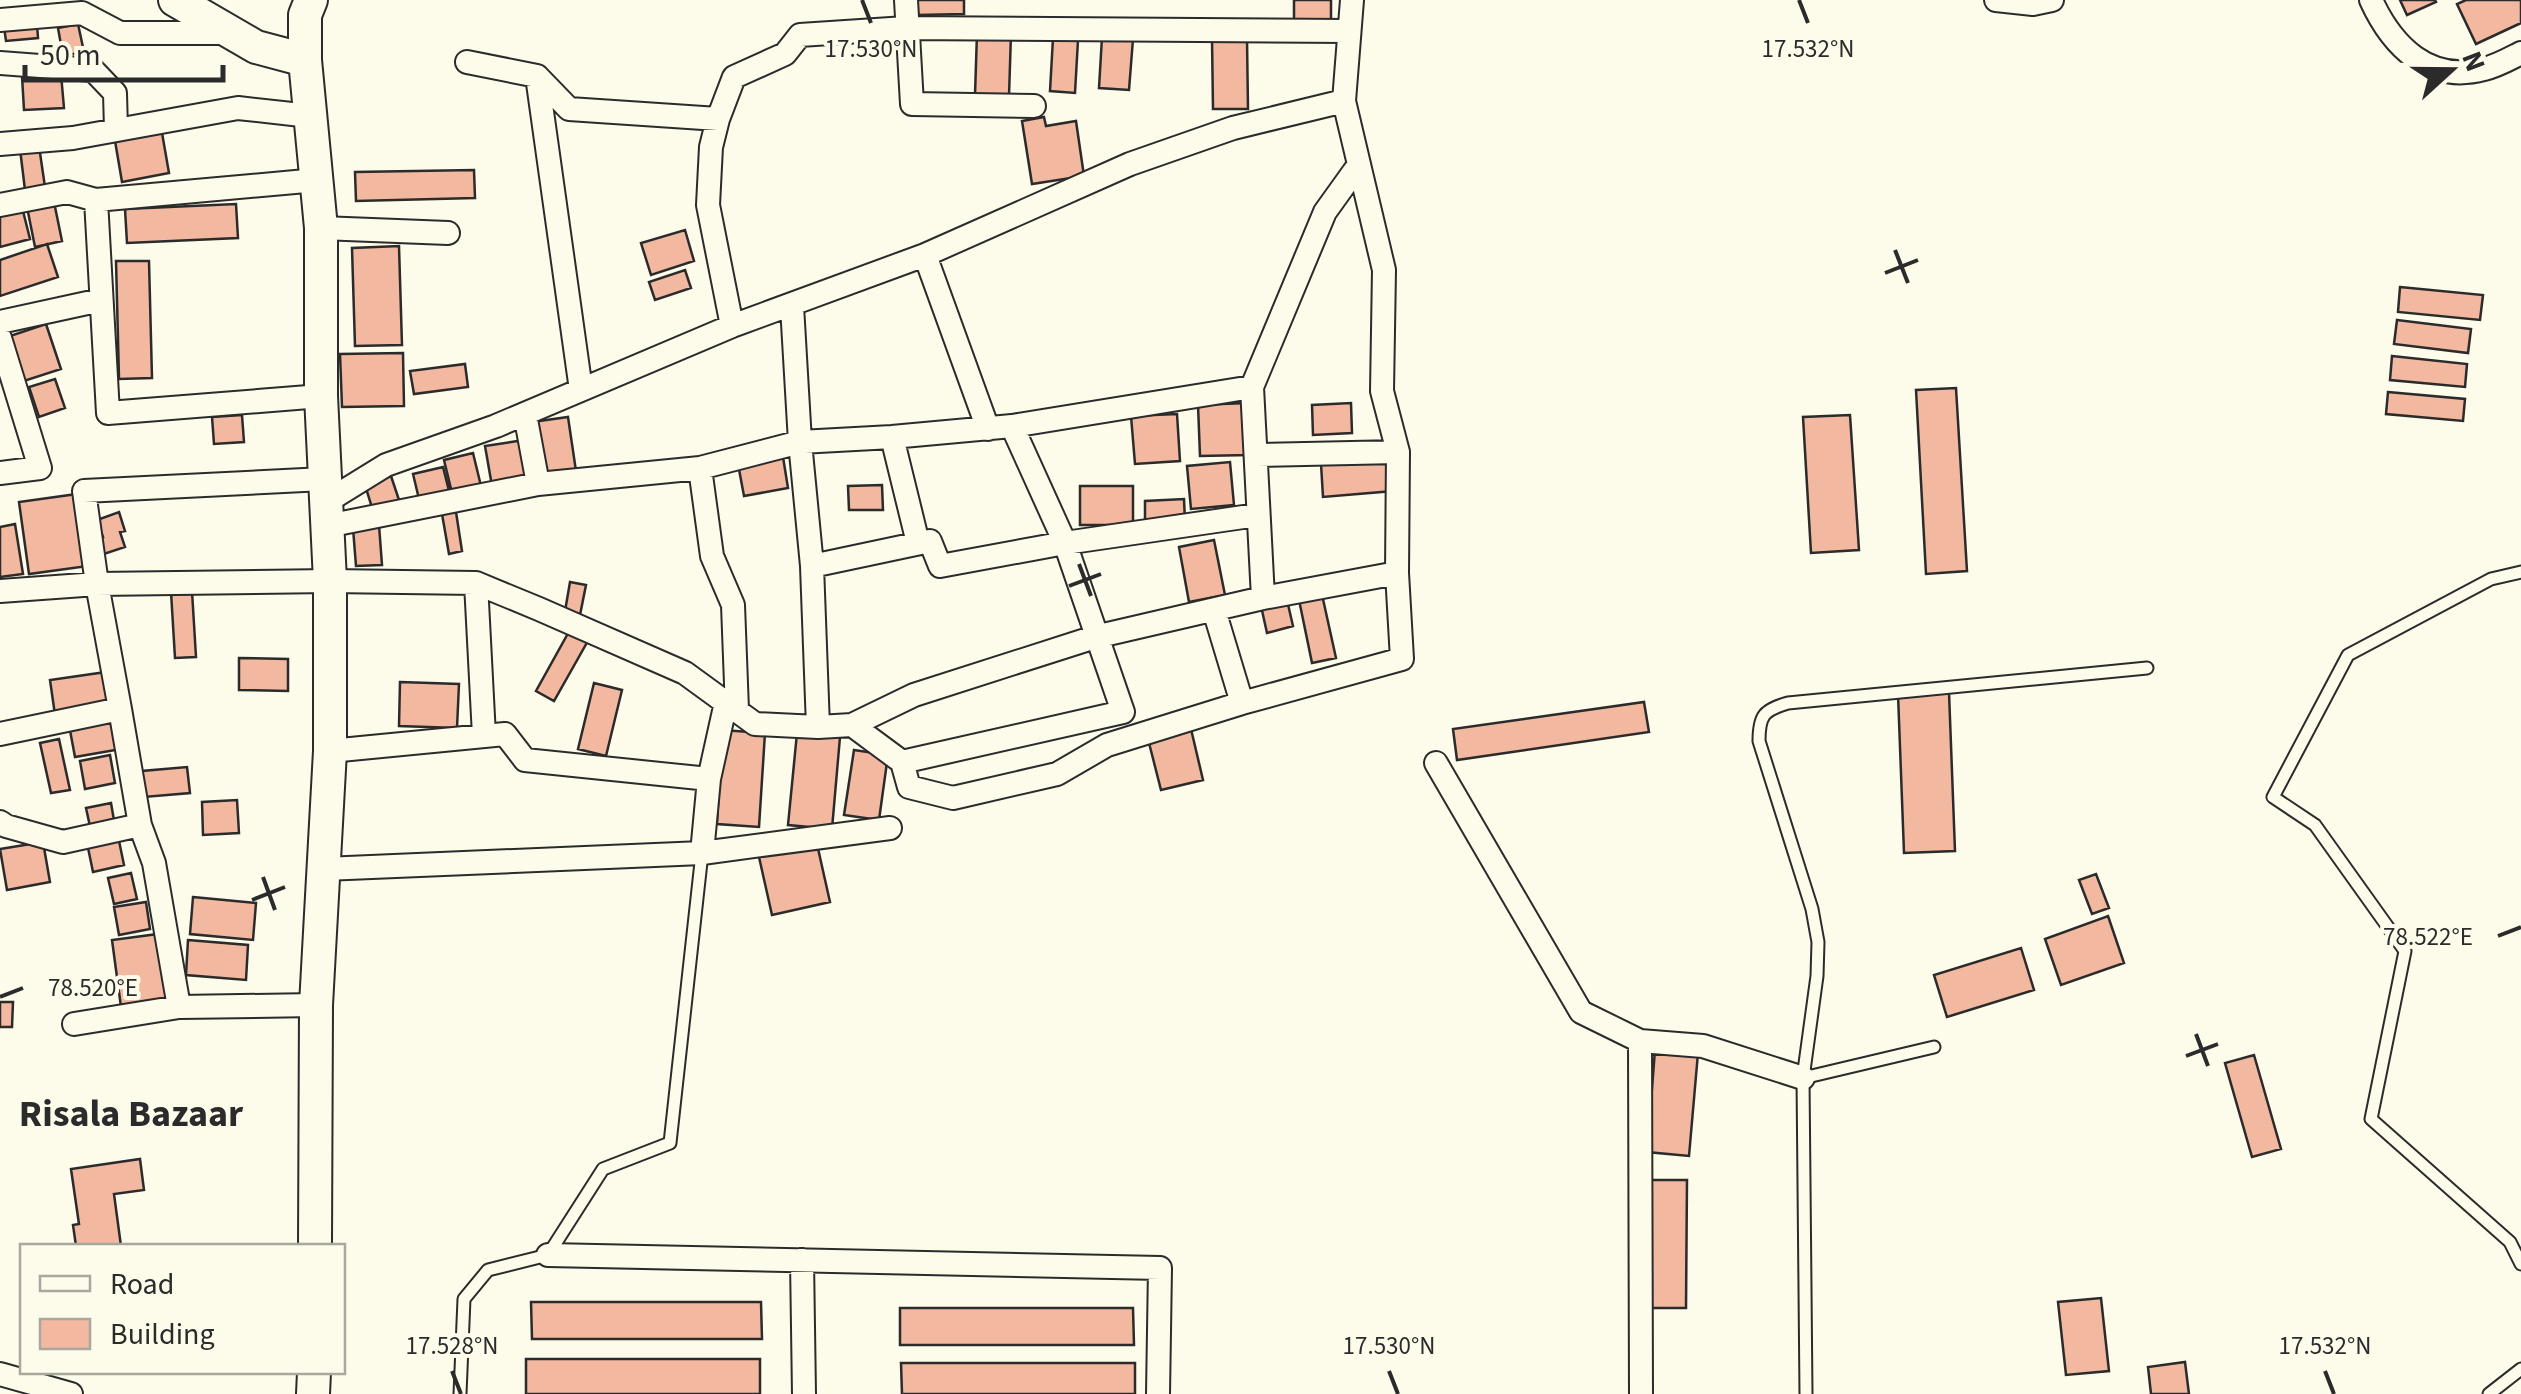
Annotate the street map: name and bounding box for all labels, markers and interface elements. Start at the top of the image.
scale bar [25,20,222,82]
north arrow [2401,20,2501,120]
text: 17.530°N [825,31,917,67]
text: 17.532°N [1762,31,1854,67]
text: 50 m [40,34,101,77]
text: N [2451,46,2495,77]
text: 78.522°E [2383,919,2473,955]
text: 78.520°E [48,970,138,1006]
district label: Risala Bazaar [19,1087,244,1141]
legend [20,1244,345,1374]
text: Road [110,1263,174,1306]
text: Building [110,1313,215,1356]
text: 17.528°N [406,1328,498,1364]
text: 17.530°N [1343,1328,1435,1364]
text: 17.532°N [2279,1328,2371,1364]

